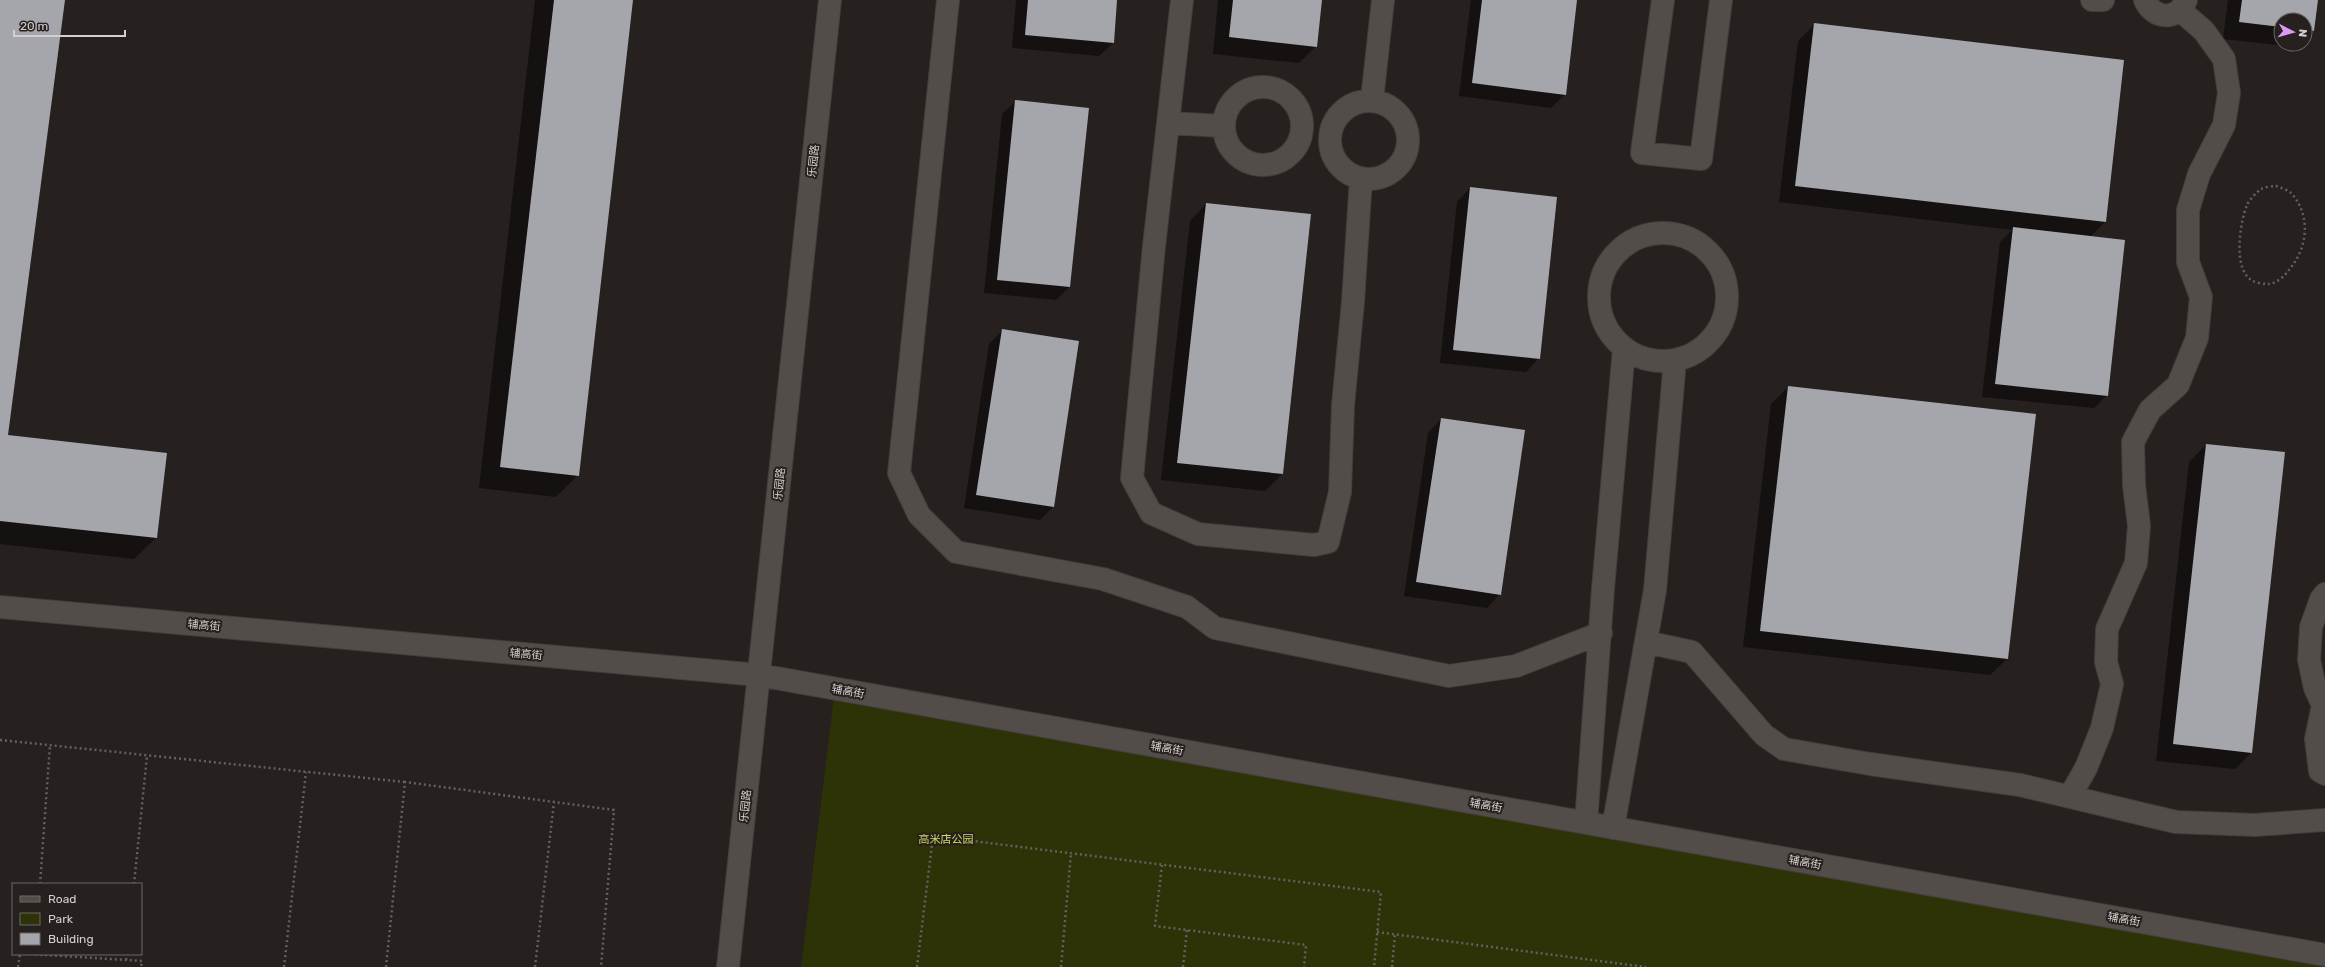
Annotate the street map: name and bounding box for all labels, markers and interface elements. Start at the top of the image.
scale bar [14,12,125,38]
north arrow [2273,12,2313,52]
text: 20 m [20,19,48,33]
text: N [2296,28,2309,38]
street label: 乐园路 [805,144,822,178]
street label: 乐园路 [771,467,788,501]
street label: 辅高街 [187,618,221,633]
street label: 辅高街 [509,647,543,662]
street label: 辅高街 [831,682,865,701]
street label: 辅高街 [1150,739,1184,758]
street label: 乐园路 [737,789,754,823]
street label: 辅高街 [1469,796,1503,815]
park label: 高米店公园 [919,833,974,846]
street label: 辅高街 [1788,853,1822,872]
legend [12,883,142,955]
text: Road [48,892,76,906]
street label: 辅高街 [2107,910,2141,929]
text: Park [48,912,74,926]
text: Building [48,932,94,946]

